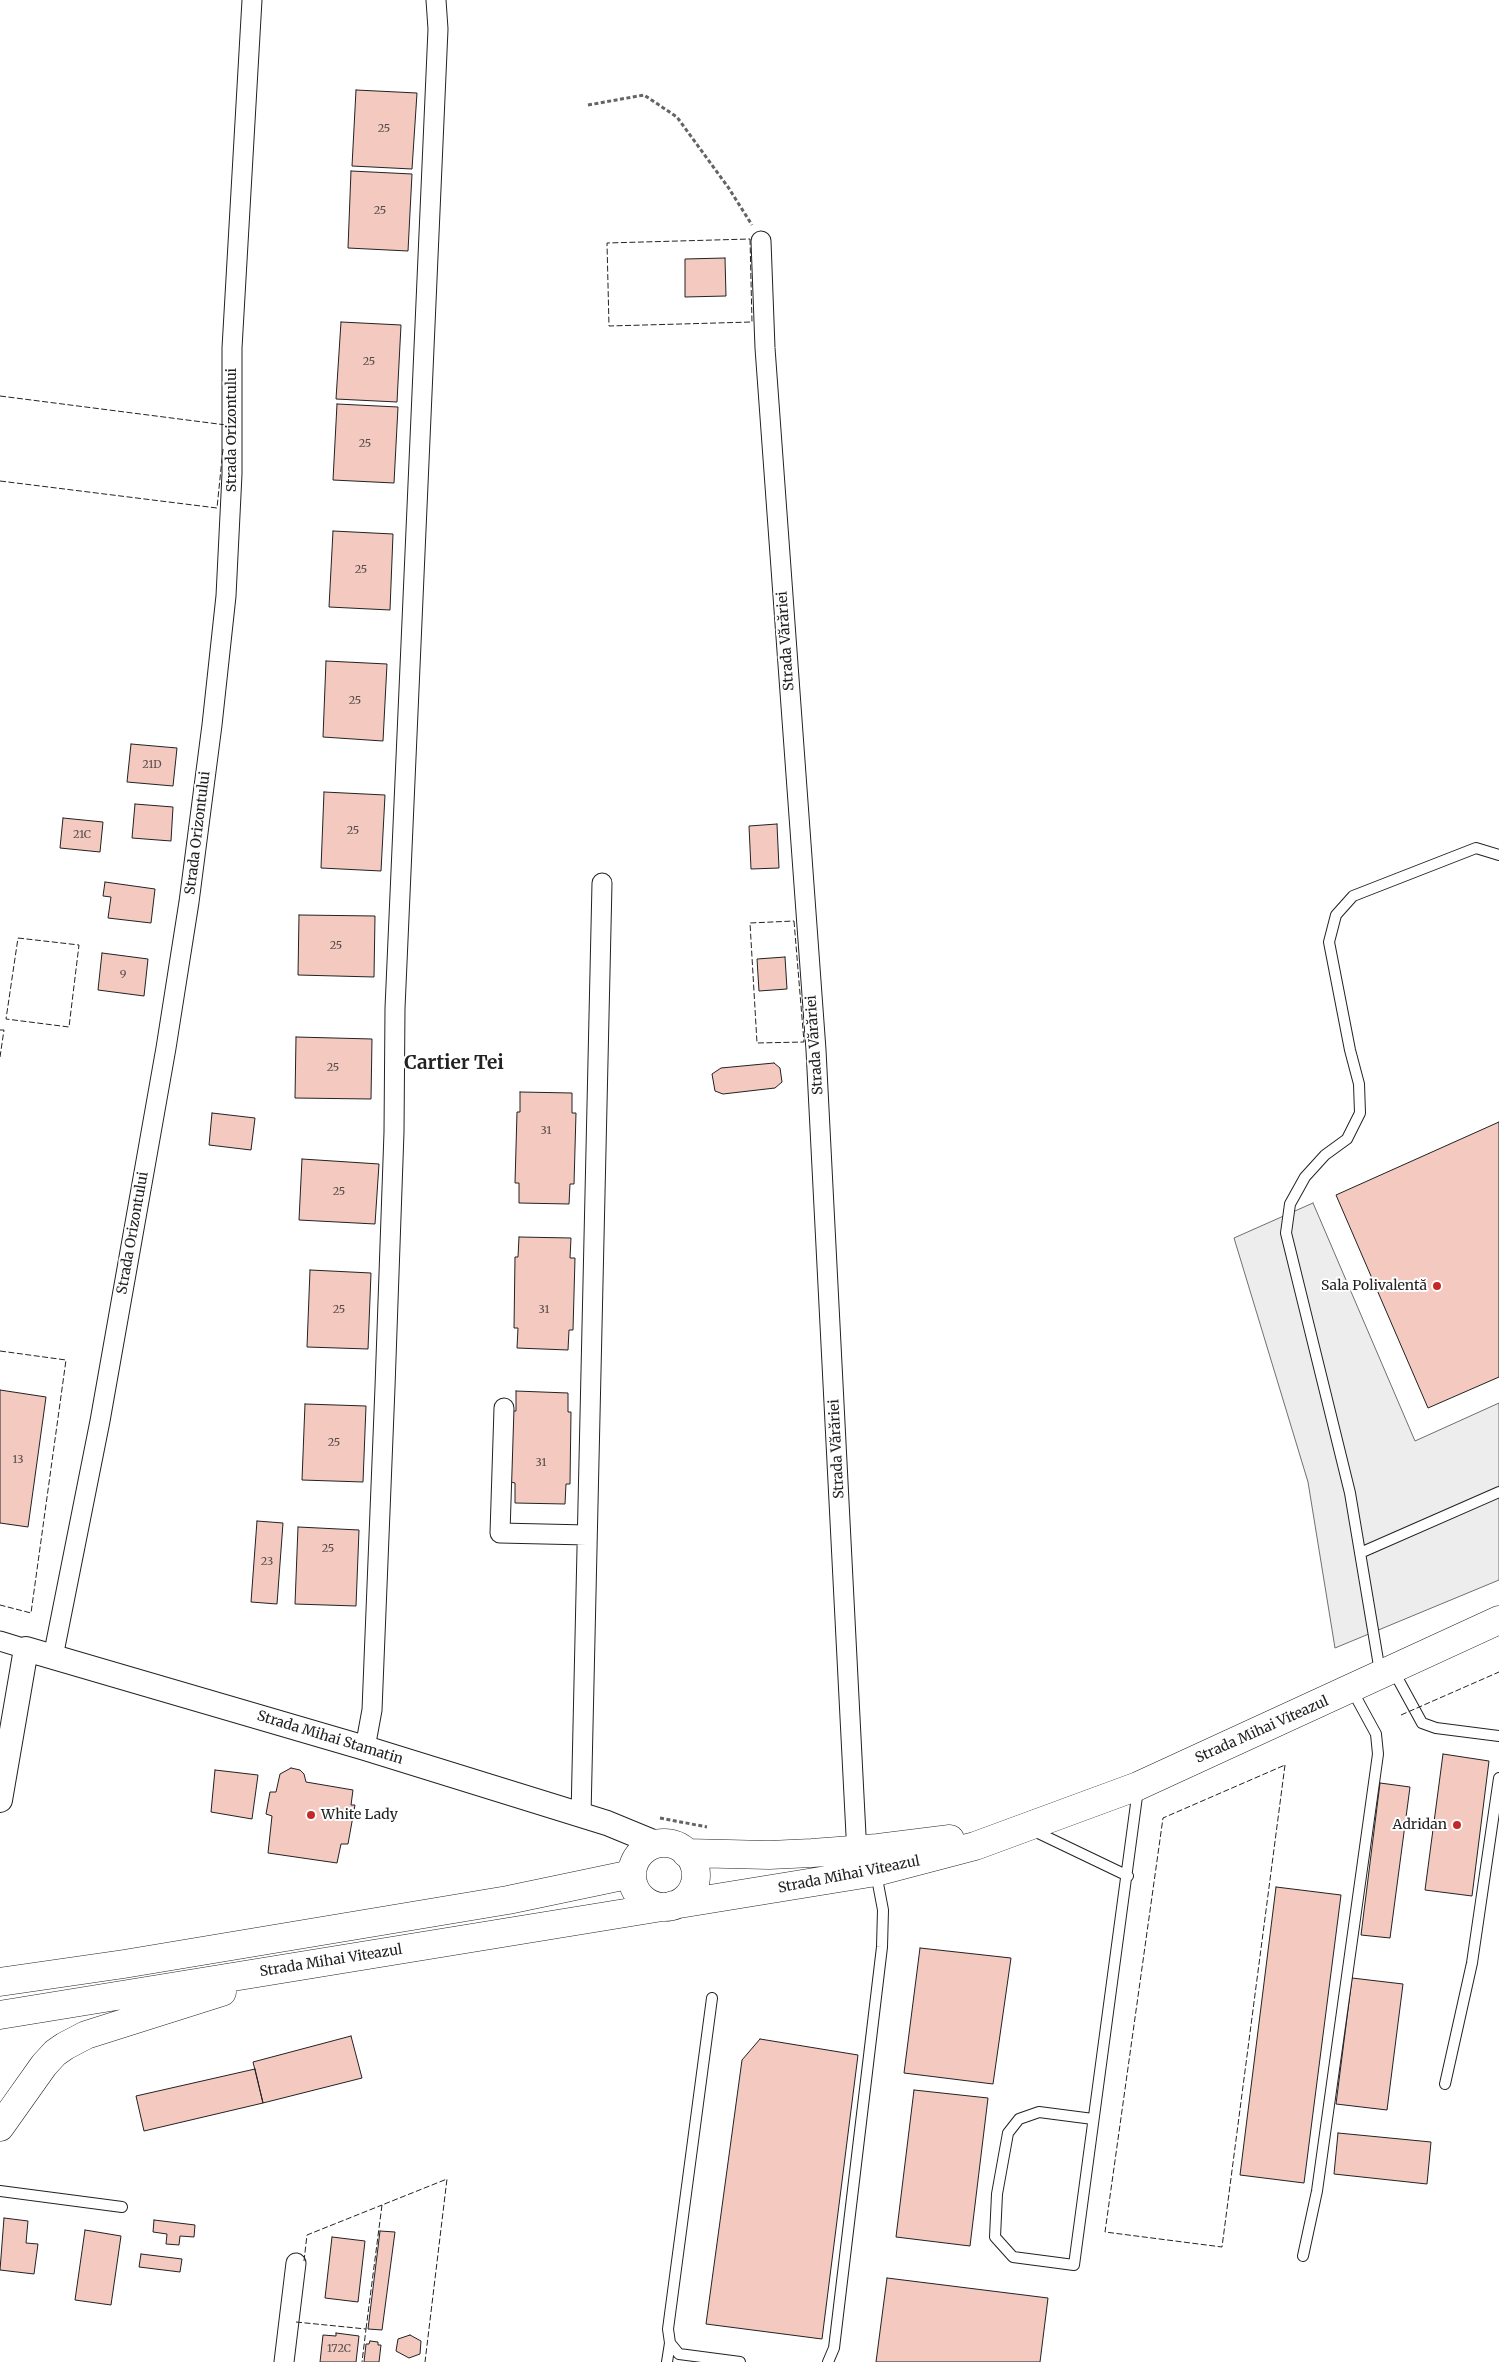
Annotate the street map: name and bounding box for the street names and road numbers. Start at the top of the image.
street label: Strada Orizontului [224,368,240,492]
street label: Strada Vărăriei [774,591,798,691]
street label: Strada Orizontului [182,770,214,896]
street label: Strada Vărăriei [803,995,827,1095]
street label: Strada Orizontului [114,1170,152,1296]
street label: Strada Vărăriei [826,1399,848,1499]
street label: Strada Mihai Viteazul [1193,1693,1331,1767]
street label: Strada Mihai Stamatin [255,1708,405,1768]
street label: Strada Mihai Viteazul [777,1853,921,1897]
street label: Strada Mihai Viteazul [258,1941,404,1981]

